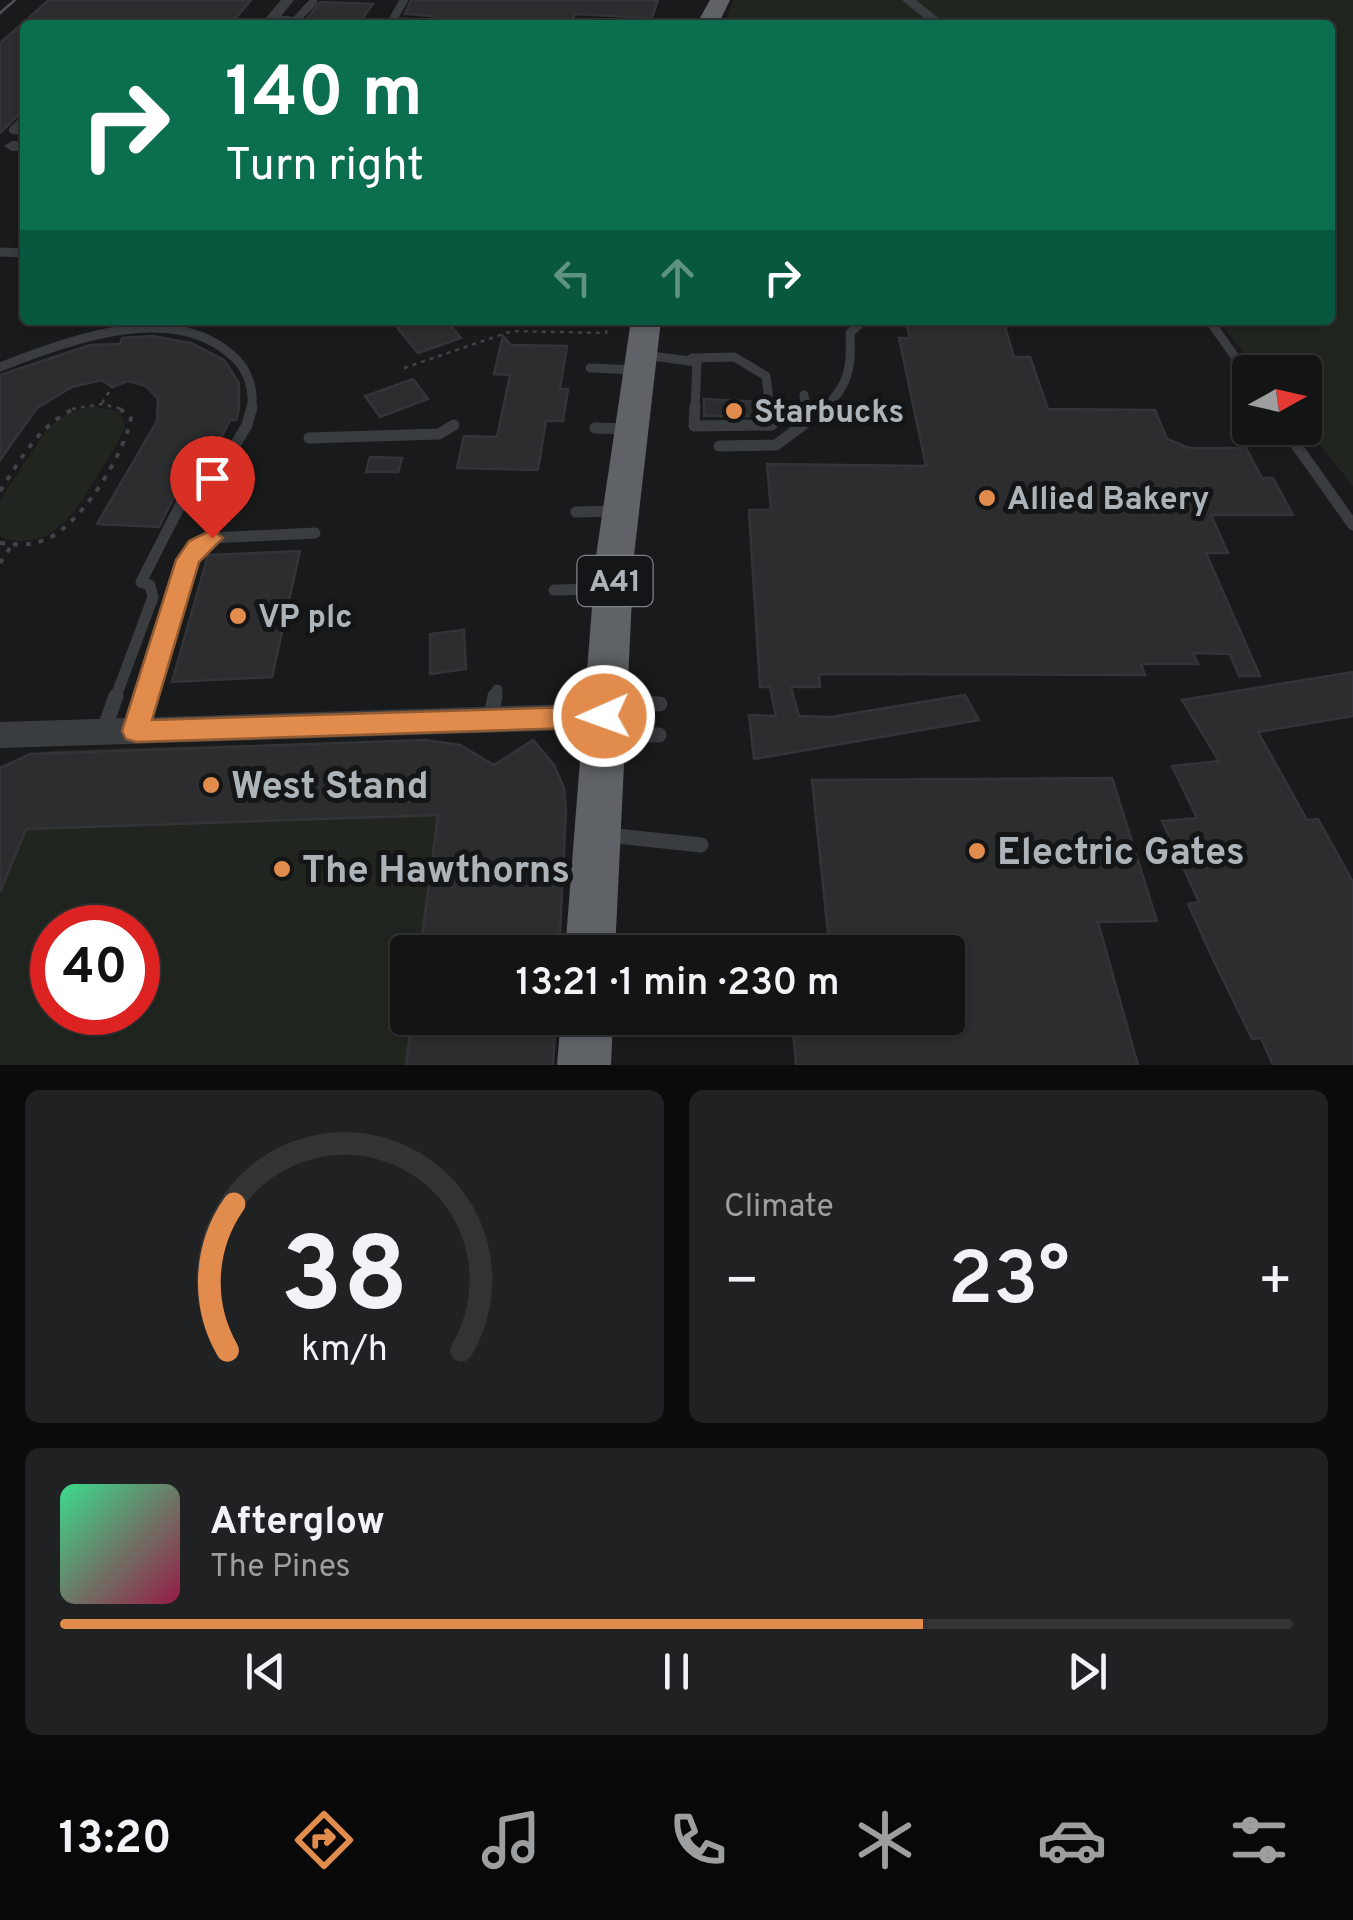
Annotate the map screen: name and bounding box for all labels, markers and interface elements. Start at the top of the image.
text: 140 m [225,52,423,141]
icon: right [60,60,190,190]
text: Turn right [225,139,424,196]
icon: left [545,250,600,305]
icon: ahead [650,250,705,305]
icon: right [755,250,810,305]
north arrow [1232,355,1322,445]
map controls [1232,355,1322,445]
place label: Starbucks [754,394,904,434]
marker: Starbucks [723,400,745,422]
pin [170,436,255,539]
icon: arrive [185,451,240,506]
place label: Allied Bakery [1007,481,1210,521]
marker: Allied Bakery [976,487,998,509]
road number: A41 [578,556,652,606]
place label: VP plc [258,599,353,639]
marker: VP plc [227,605,249,627]
position arrow [552,664,656,768]
place label: West Stand [231,764,429,813]
marker: West Stand [200,774,222,796]
place label: Electric Gates [997,830,1245,879]
marker: Electric Gates [966,840,988,862]
place label: The Hawthorns [302,848,570,897]
marker: The Hawthorns [271,858,293,880]
speed limit sign: 40 [30,905,160,1035]
text: 13:21 · 1 min · 230 m [515,960,840,1009]
text: Climate [724,1188,834,1228]
text: 38 [281,1216,408,1348]
text: 23° [948,1236,1069,1331]
text: − [724,1249,759,1319]
text: + [1258,1249,1293,1319]
text: km/h [301,1328,388,1374]
text: Afterglow [210,1499,385,1548]
text: The Pines [210,1548,351,1588]
icon: previous [238,1644,293,1699]
icon: pause [649,1644,704,1699]
icon: next [1060,1644,1115,1699]
icon: directions [289,1805,359,1875]
icon: music [476,1805,546,1875]
icon: phone [663,1805,733,1875]
icon: climate [850,1805,920,1875]
icon: car [1037,1805,1107,1875]
icon: filters [1224,1805,1294,1875]
text: 13:20 [59,1812,172,1869]

